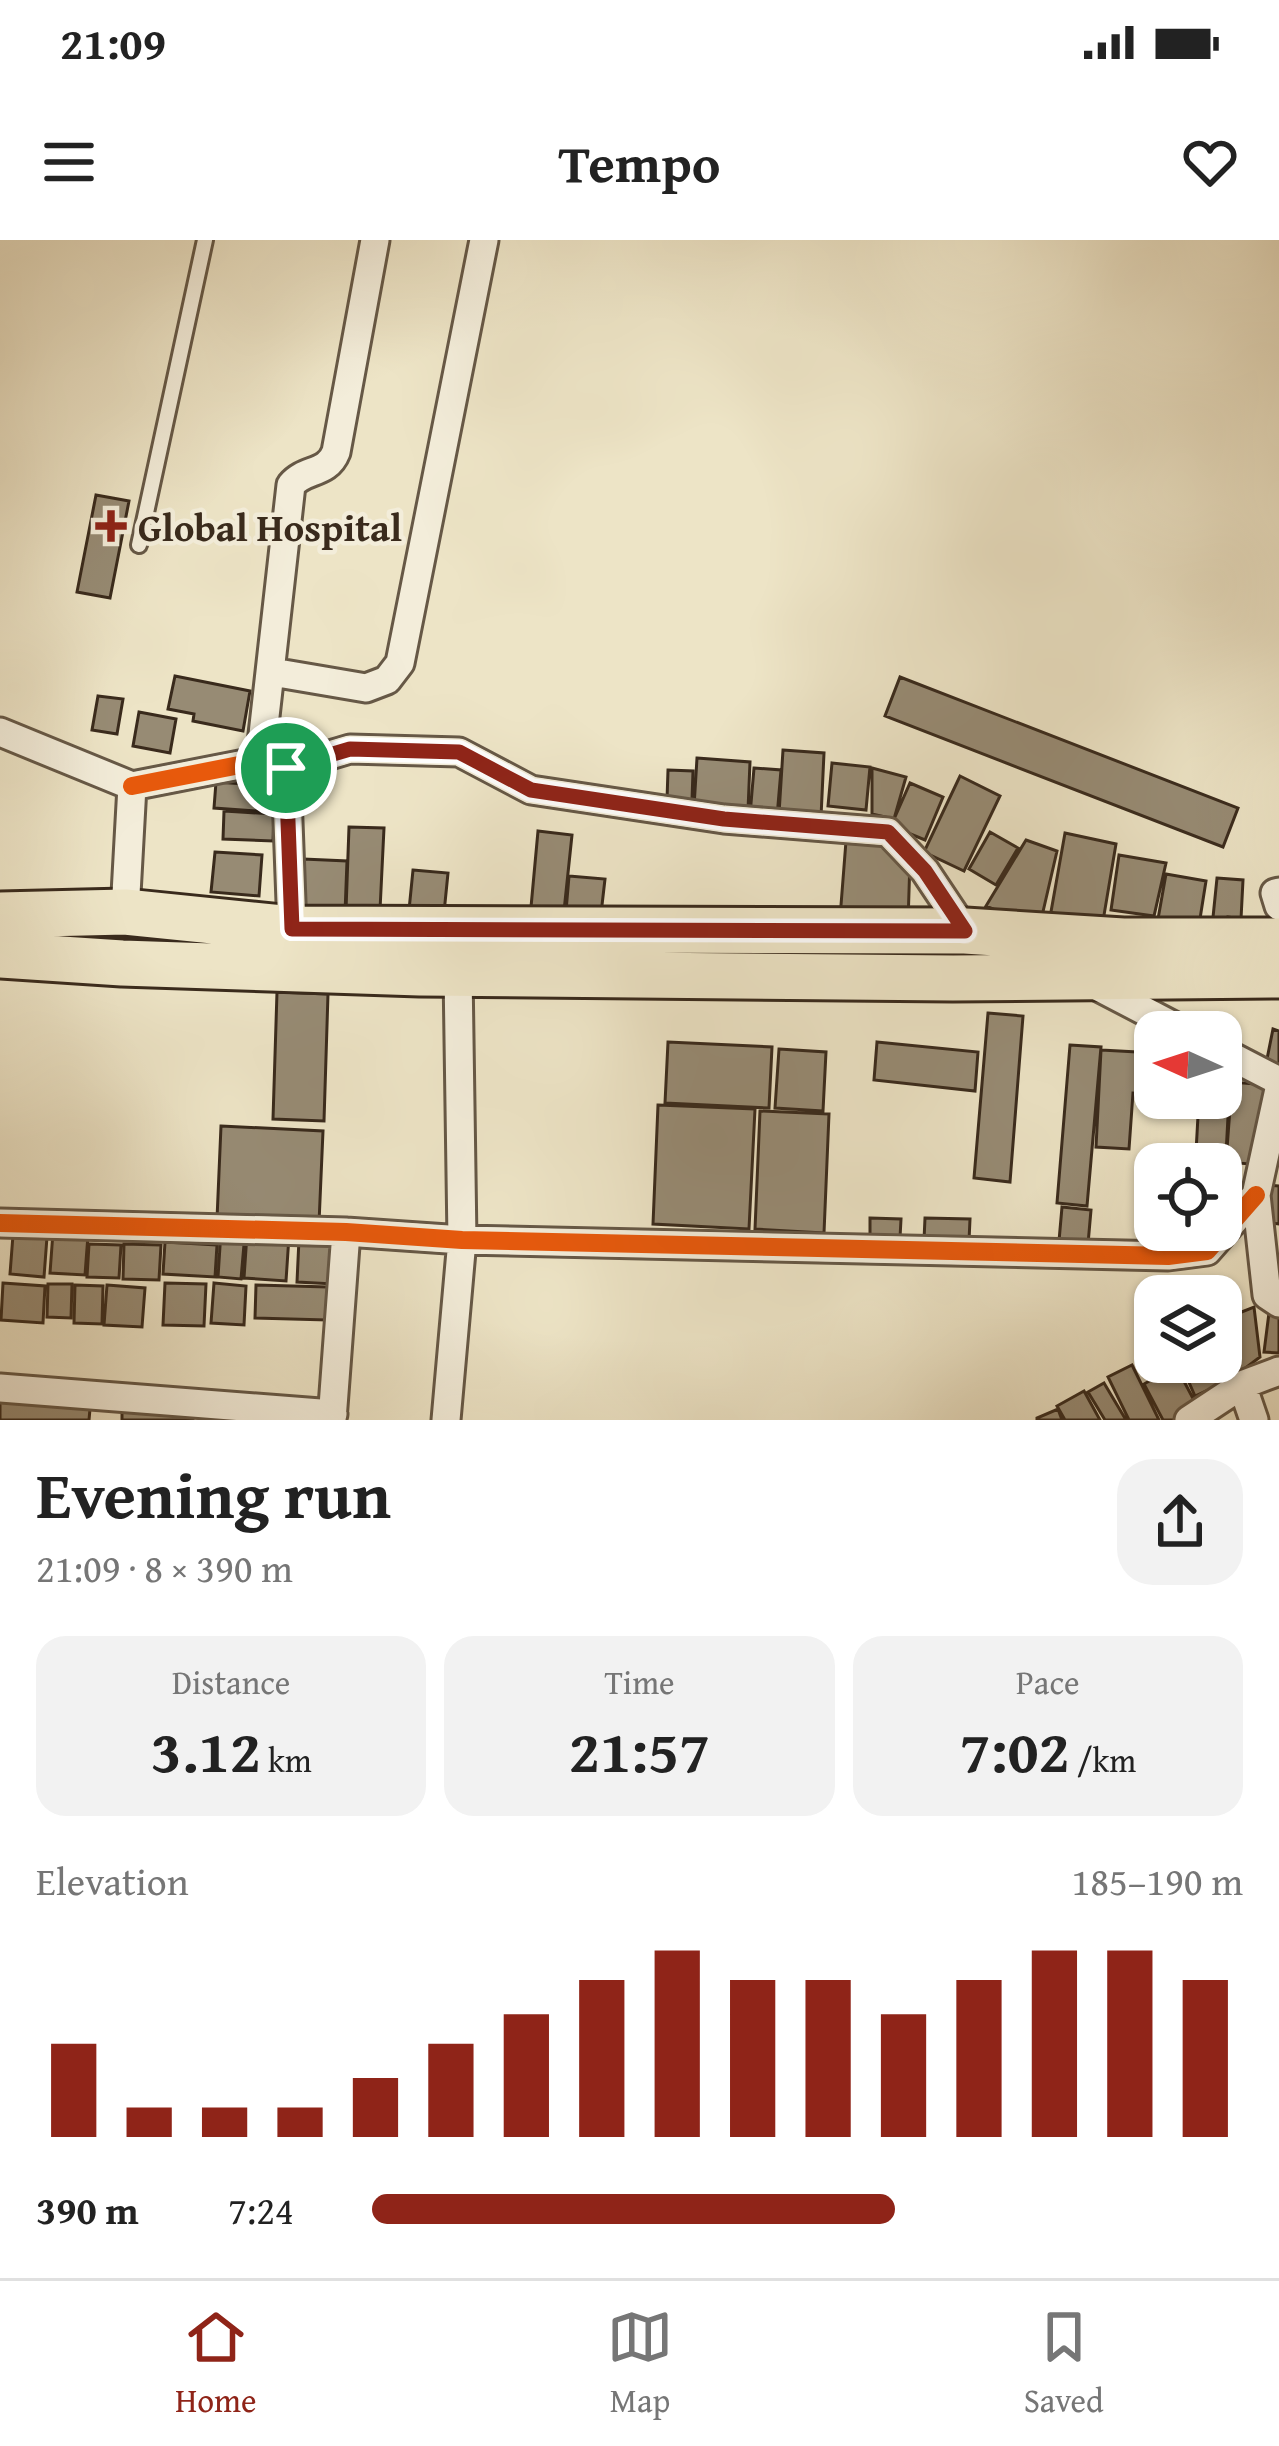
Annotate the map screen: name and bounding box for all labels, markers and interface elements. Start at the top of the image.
text: 21:09 [60,10,166,75]
text: Tempo [559,123,721,202]
icon: menu [36,129,102,195]
icon: heart [1177,129,1243,195]
place label: Global Hospital [138,498,402,555]
marker: Global Hospital [95,510,127,542]
pin [235,717,337,819]
icon: arrive [253,735,319,801]
north arrow [1134,1011,1242,1119]
map controls [1134,1011,1242,1383]
button: locate [1134,1143,1242,1251]
button: layers [1134,1275,1242,1383]
text: Evening run [36,1445,391,1542]
button: share [1117,1459,1243,1585]
text: 21:09 · 8 × 390 m [36,1539,293,1596]
text: Distance [172,1658,290,1706]
text: Time [604,1658,675,1706]
text: Pace [1016,1658,1080,1706]
text: 3.12 [151,1706,261,1794]
text: 21:57 [569,1706,710,1794]
text: 7:02 [959,1706,1070,1794]
text: km [261,1736,312,1784]
text: /km [1070,1736,1136,1784]
text: Elevation [36,1852,189,1909]
text: 185–190 m [1071,1852,1243,1909]
text: 390 m [36,2181,139,2238]
text: 7:24 [228,2181,294,2238]
tab: Home [175,2304,256,2424]
tab: Map [607,2304,673,2424]
tab: Saved [1024,2304,1104,2424]

